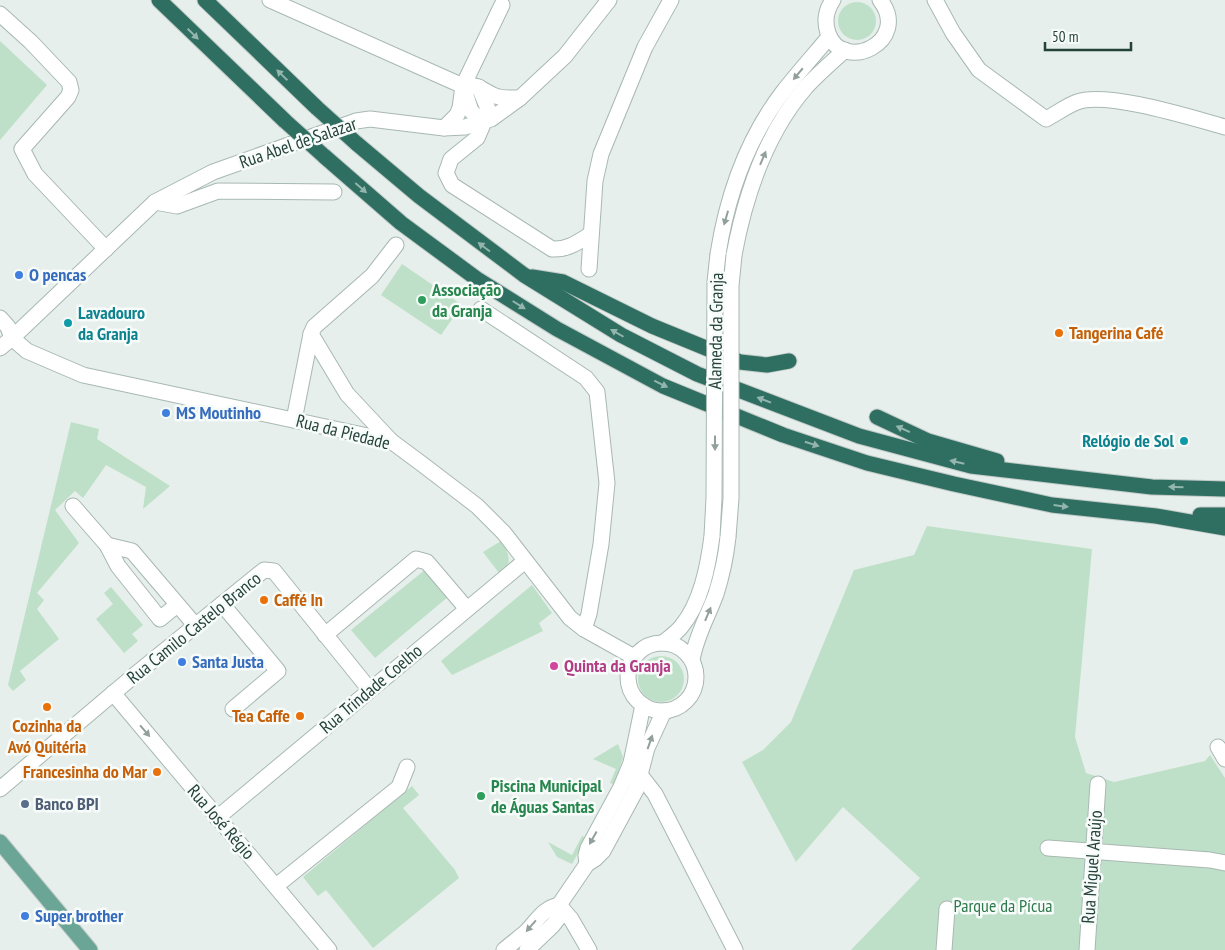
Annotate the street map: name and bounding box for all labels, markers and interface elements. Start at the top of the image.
scale bar [1045,20,1131,52]
text: 50 m [1052,27,1078,46]
one-way arrow [187,28,199,40]
one-way arrow [793,68,804,81]
one-way arrow [276,69,288,81]
street label: Rua Abel de Salazar [236,112,360,173]
one-way arrow [759,150,767,165]
one-way arrow [354,182,366,194]
one-way arrow [721,210,729,225]
one-way arrow [478,241,491,252]
place label: O pencas [29,263,86,286]
marker: O pencas [13,269,25,281]
street label: Alameda da Granja [703,272,728,390]
place label: Associação da Granja [431,278,501,322]
marker: Associação da Granja [416,294,428,306]
place label: Lavadouro da Granja [78,301,145,345]
one-way arrow [513,301,526,310]
marker: Lavadouro da Granja [62,317,74,329]
place label: Tangerina Café [1069,321,1164,344]
marker: Tangerina Café [1053,327,1065,339]
one-way arrow [610,328,623,337]
one-way arrow [654,381,668,389]
one-way arrow [757,396,772,403]
place label: MS Moutinho [176,401,261,424]
marker: MS Moutinho [160,407,172,419]
street label: Rua da Piedade [294,409,392,454]
one-way arrow [896,425,910,433]
place label: Relógio de Sol [1082,429,1175,452]
one-way arrow [711,435,719,451]
marker: Relógio de Sol [1178,435,1190,447]
one-way arrow [805,441,820,449]
one-way arrow [950,458,965,466]
one-way arrow [1168,483,1184,491]
one-way arrow [1053,502,1069,510]
street label: Rua Camilo Castelo Branco [122,566,266,689]
place label: Caffé In [274,588,323,611]
marker: Caffé In [258,594,270,606]
one-way arrow [704,607,712,621]
street label: Rua Trindade Coelho [315,639,427,738]
place label: Santa Justa [192,650,264,673]
place label: Quinta da Granja [564,654,671,677]
marker: Santa Justa [176,656,188,668]
marker: Quinta da Granja [548,660,560,672]
marker: Cozinha da Avó Quitéria [41,701,53,713]
place label: Tea Caffe [232,704,290,727]
marker: Tea Caffe [294,710,306,722]
place label: Cozinha da Avó Quitéria [7,714,86,758]
one-way arrow [139,724,150,737]
one-way arrow [646,734,654,749]
place label: Francesinha do Mar [23,760,148,783]
marker: Francesinha do Mar [151,766,163,778]
place label: Piscina Municipal de Águas Santas [491,774,602,818]
street label: Rua José Régio [183,780,260,864]
marker: Piscina Municipal de Águas Santas [475,790,487,802]
place label: Banco BPI [35,792,99,815]
marker: Banco BPI [19,798,31,810]
street label: Rua Miguel Araújo [1076,809,1107,924]
one-way arrow [589,831,598,845]
park label: Parque da Pícua [954,894,1052,917]
place label: Super brother [35,904,124,927]
marker: Super brother [19,910,31,922]
one-way arrow [525,919,537,931]

